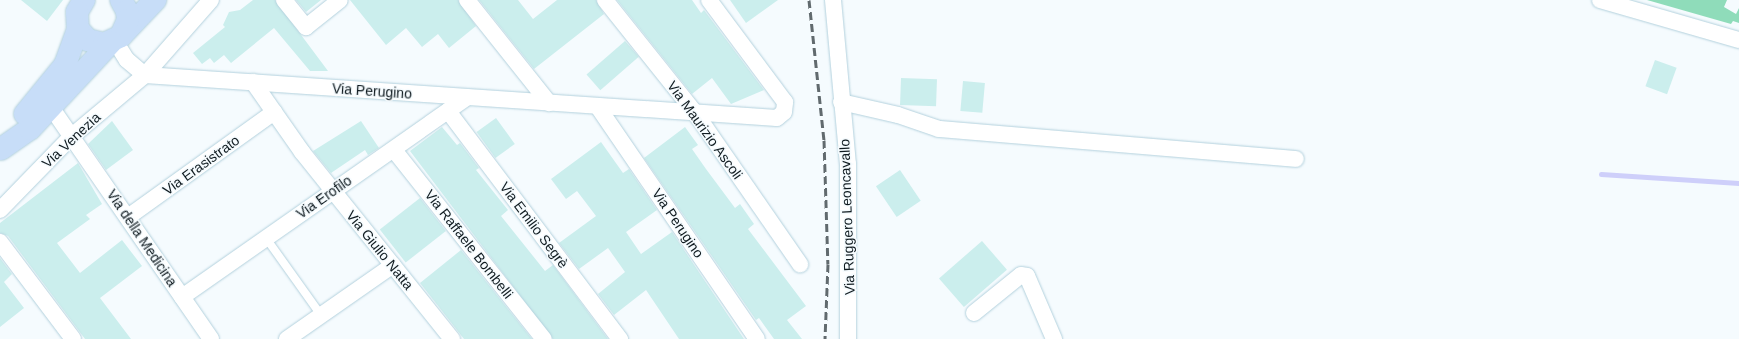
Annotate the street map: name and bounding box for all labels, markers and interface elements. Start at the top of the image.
street label: Via Maurizio Ascoli [664,77,746,183]
street label: Via Perugino [332,80,412,102]
street label: Via Venezia [38,109,104,171]
street label: Via Erasistrato [159,132,243,198]
street label: Via Ruggero Leoncavallo [836,139,858,295]
street label: Via Erofilo [293,172,355,222]
street label: Via Emilio Segrè [496,179,572,271]
street label: Via Perugino [649,185,707,261]
street label: Via della Medicina [103,186,181,290]
street label: Via Raffaele Bombelli [421,186,517,302]
street label: Via Giulio Natta [343,207,417,293]

